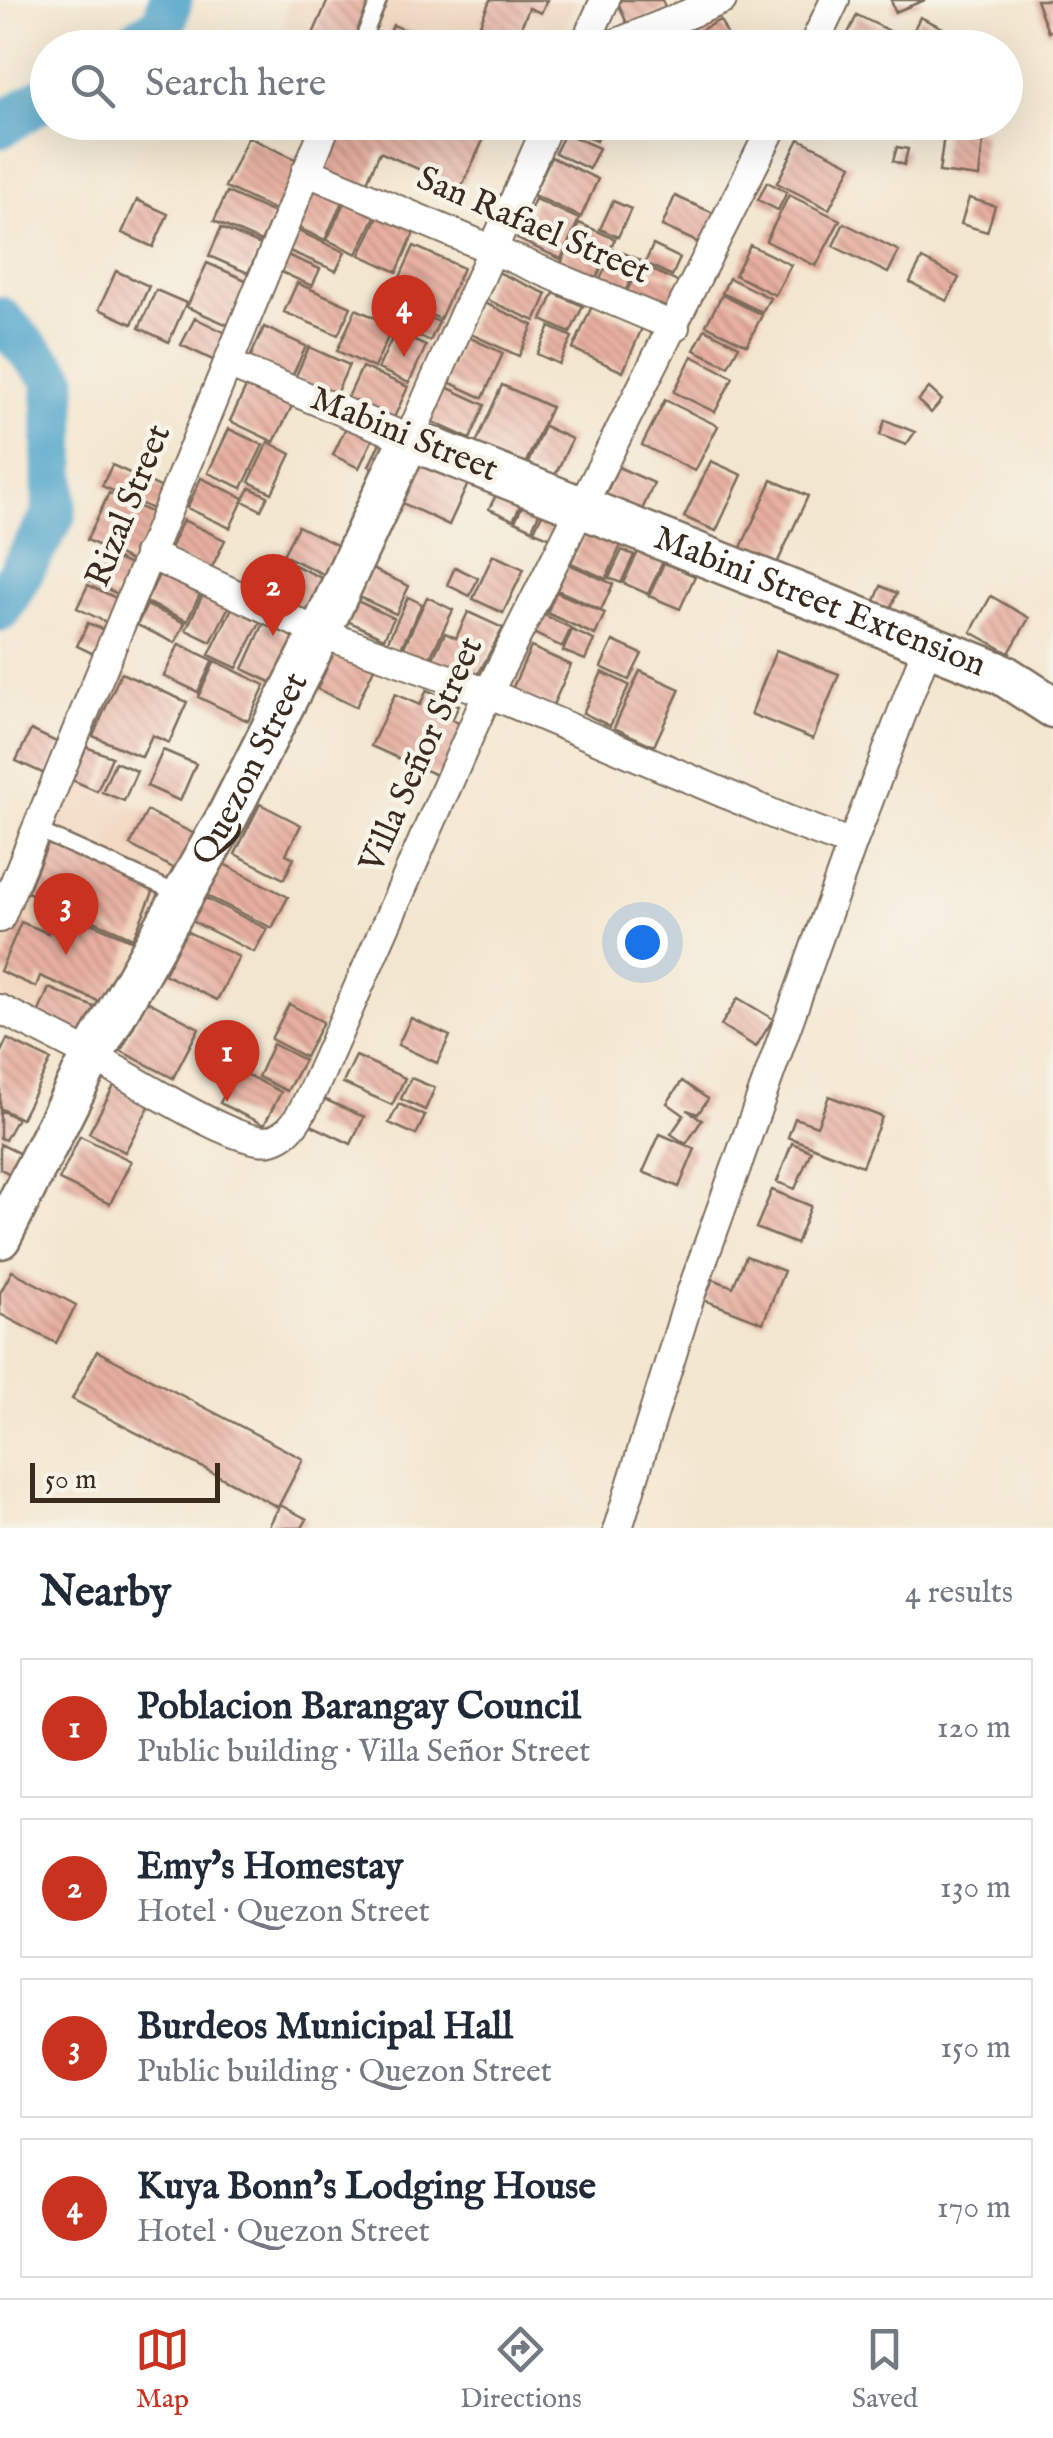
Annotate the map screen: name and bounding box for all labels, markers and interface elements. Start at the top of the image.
search box [30,30,1023,140]
icon: search [65,58,120,113]
text: Search here [145,61,326,109]
street label: San Rafael Street [410,157,656,295]
pin: 4 [372,274,436,357]
street label: Mabini Street [304,377,504,493]
street label: Rizal Street [76,418,182,594]
street label: Mabini Street Extension [647,516,992,688]
pin: 2 [240,554,306,636]
street label: Villa Señor Street [350,630,494,881]
street label: Quezon Street [182,665,319,873]
pin: 3 [34,872,98,955]
your location [617,917,668,968]
pin: 1 [194,1020,260,1102]
scale bar [30,1458,220,1502]
text: 50 m [45,1463,97,1498]
text: Nearby [40,1567,171,1620]
text: 4 results [905,1573,1013,1614]
text: Poblacion Barangay Council [137,1684,581,1732]
text: 1 [69,1708,80,1749]
text: 120 m [937,1708,1011,1749]
text: Public building · Villa Señor Street [137,1732,590,1773]
text: Emy's Homestay [137,1844,403,1892]
text: 2 [67,1868,82,1909]
text: 130 m [940,1868,1011,1909]
text: Hotel · Quezon Street [137,1892,430,1933]
text: Burdeos Municipal Hall [137,2004,513,2052]
text: 3 [69,2028,80,2069]
text: 150 m [940,2028,1011,2069]
text: Public building · Quezon Street [137,2052,552,2093]
text: Kuya Bonn's Lodging House [137,2164,596,2212]
text: 4 [67,2188,82,2229]
text: 170 m [937,2188,1011,2229]
text: Hotel · Quezon Street [137,2212,430,2253]
tab: Map [135,2322,190,2417]
tab: Directions [460,2322,582,2417]
tab: Saved [852,2322,918,2417]

